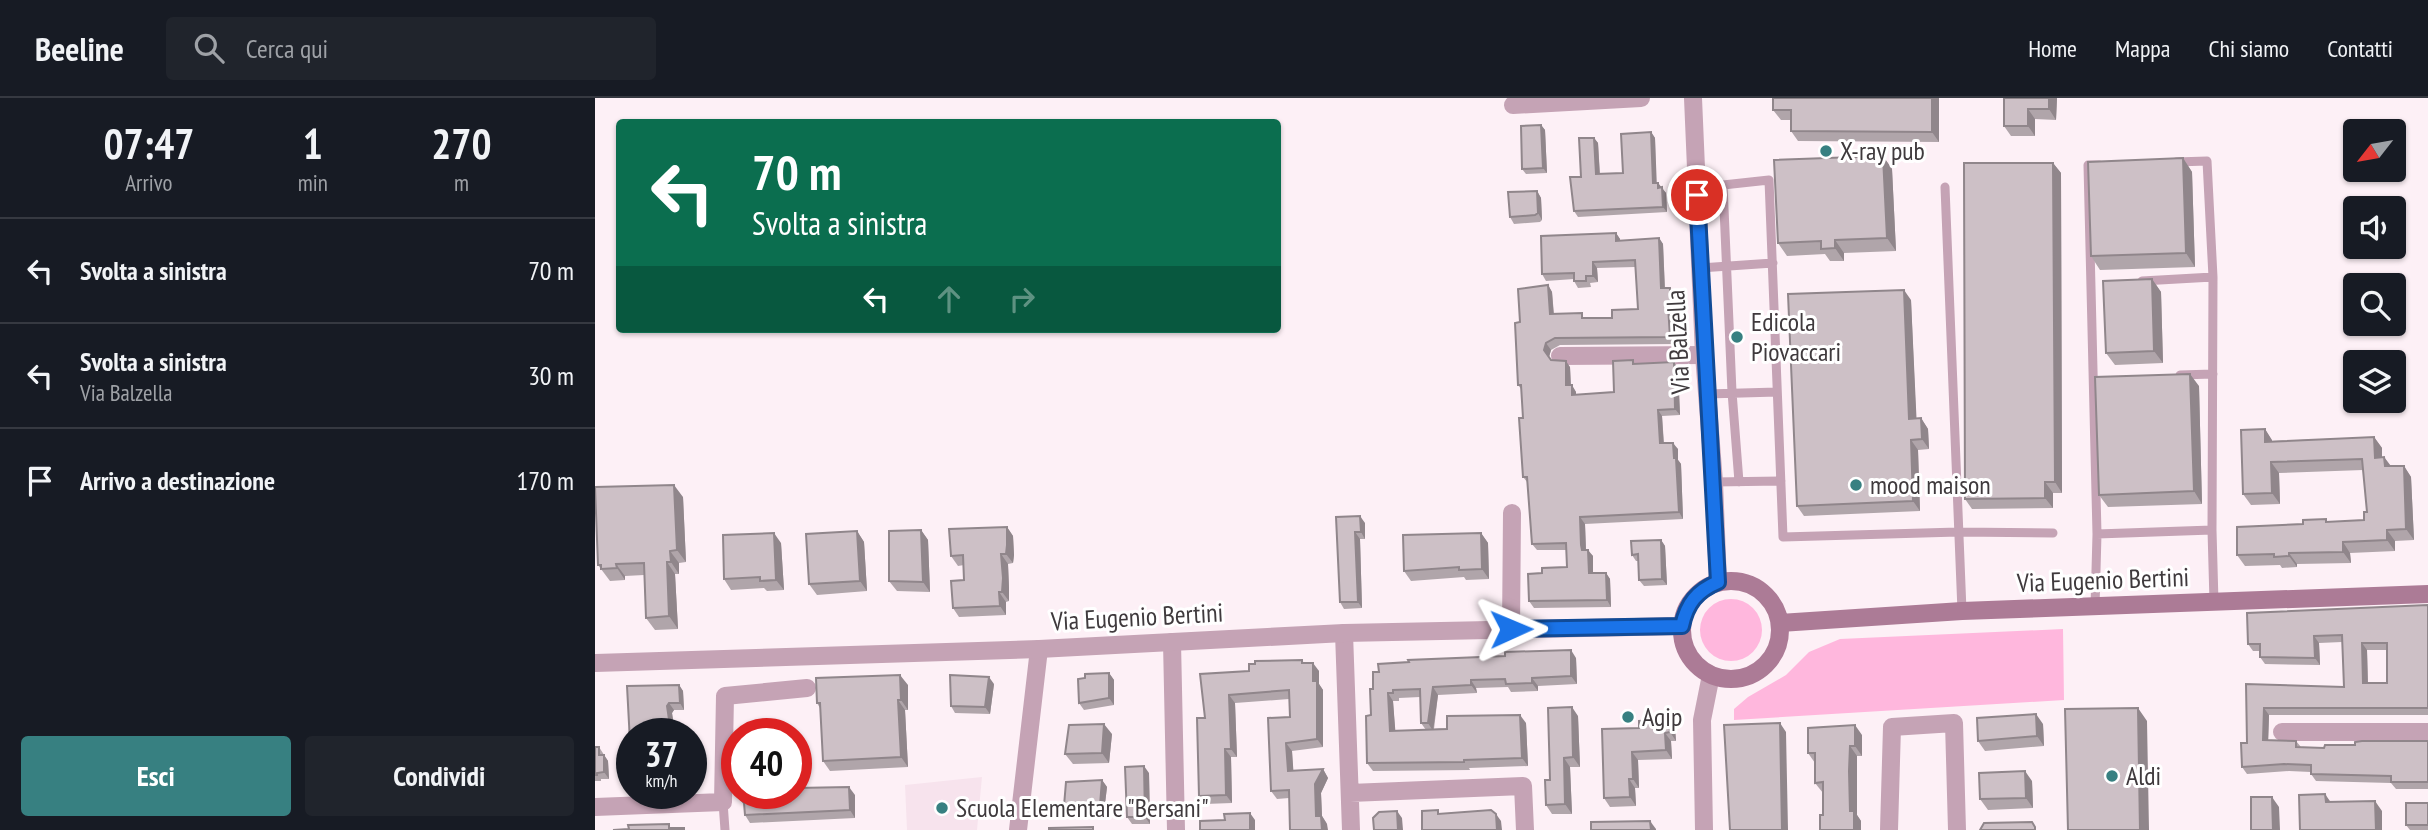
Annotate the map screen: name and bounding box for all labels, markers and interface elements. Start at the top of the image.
search box [166,17,656,80]
text: Beeline [35,27,124,70]
icon: search [190,29,228,67]
text: Cerca qui [246,32,328,65]
text: Home [2028,33,2077,64]
text: Mappa [2115,33,2170,64]
text: Chi siamo [2208,33,2289,64]
text: Contatti [2327,33,2393,64]
text: 07:47 [103,116,194,171]
text: 1 [303,116,323,171]
text: 270 [431,116,492,171]
north arrow [2343,119,2406,182]
map controls [2343,119,2406,413]
place label: X-ray pub [1840,134,1925,167]
text: 70 m [752,140,841,204]
marker: X-ray pub [1818,143,1834,159]
icon: left [637,147,728,238]
pin [1667,165,1727,225]
text: Arrivo [125,168,173,197]
text: min [298,168,328,197]
text: m [454,168,469,197]
icon: arrive [1678,176,1716,214]
button: sound [2343,196,2406,259]
text: Svolta a sinistra [752,202,927,244]
icon: left [21,252,59,290]
text: Svolta a sinistra [80,254,227,287]
text: 70 m [528,254,574,287]
button: search [2343,273,2406,336]
icon: left [857,280,895,318]
icon: ahead [930,280,968,318]
icon: right [1003,280,1041,318]
street label: Via Balzella [1658,289,1697,396]
place label: Edicola Piovaccari [1751,305,1841,368]
marker: Edicola Piovaccari [1729,329,1745,345]
text: Svolta a sinistra [80,345,227,378]
button: layers [2343,350,2406,413]
icon: left [21,357,59,395]
text: 30 m [528,359,574,392]
text: Via Balzella [80,378,173,407]
icon: arrive [21,462,59,500]
text: Arrivo a destinazione [80,464,275,497]
text: 170 m [516,464,574,497]
place label: mood maison [1870,468,1991,501]
marker: mood maison [1848,477,1864,493]
street label: Via Eugenio Bertini [2015,560,2190,599]
position arrow [1474,592,1548,666]
street label: Via Eugenio Bertini [1049,596,1224,638]
place label: Agip [1642,700,1682,733]
marker: Agip [1620,709,1636,725]
speed limit sign: 40 [721,718,812,809]
text: 37 [645,731,678,777]
button: Esci [21,736,291,816]
button: Condividi [305,736,574,816]
place label: Aldi [2126,759,2161,792]
marker: Aldi [2104,768,2120,784]
text: km/h [646,769,677,792]
place label: Scuola Elementare "Bersani" [956,791,1209,824]
marker: Scuola Elementare "Bersani" [934,800,950,816]

